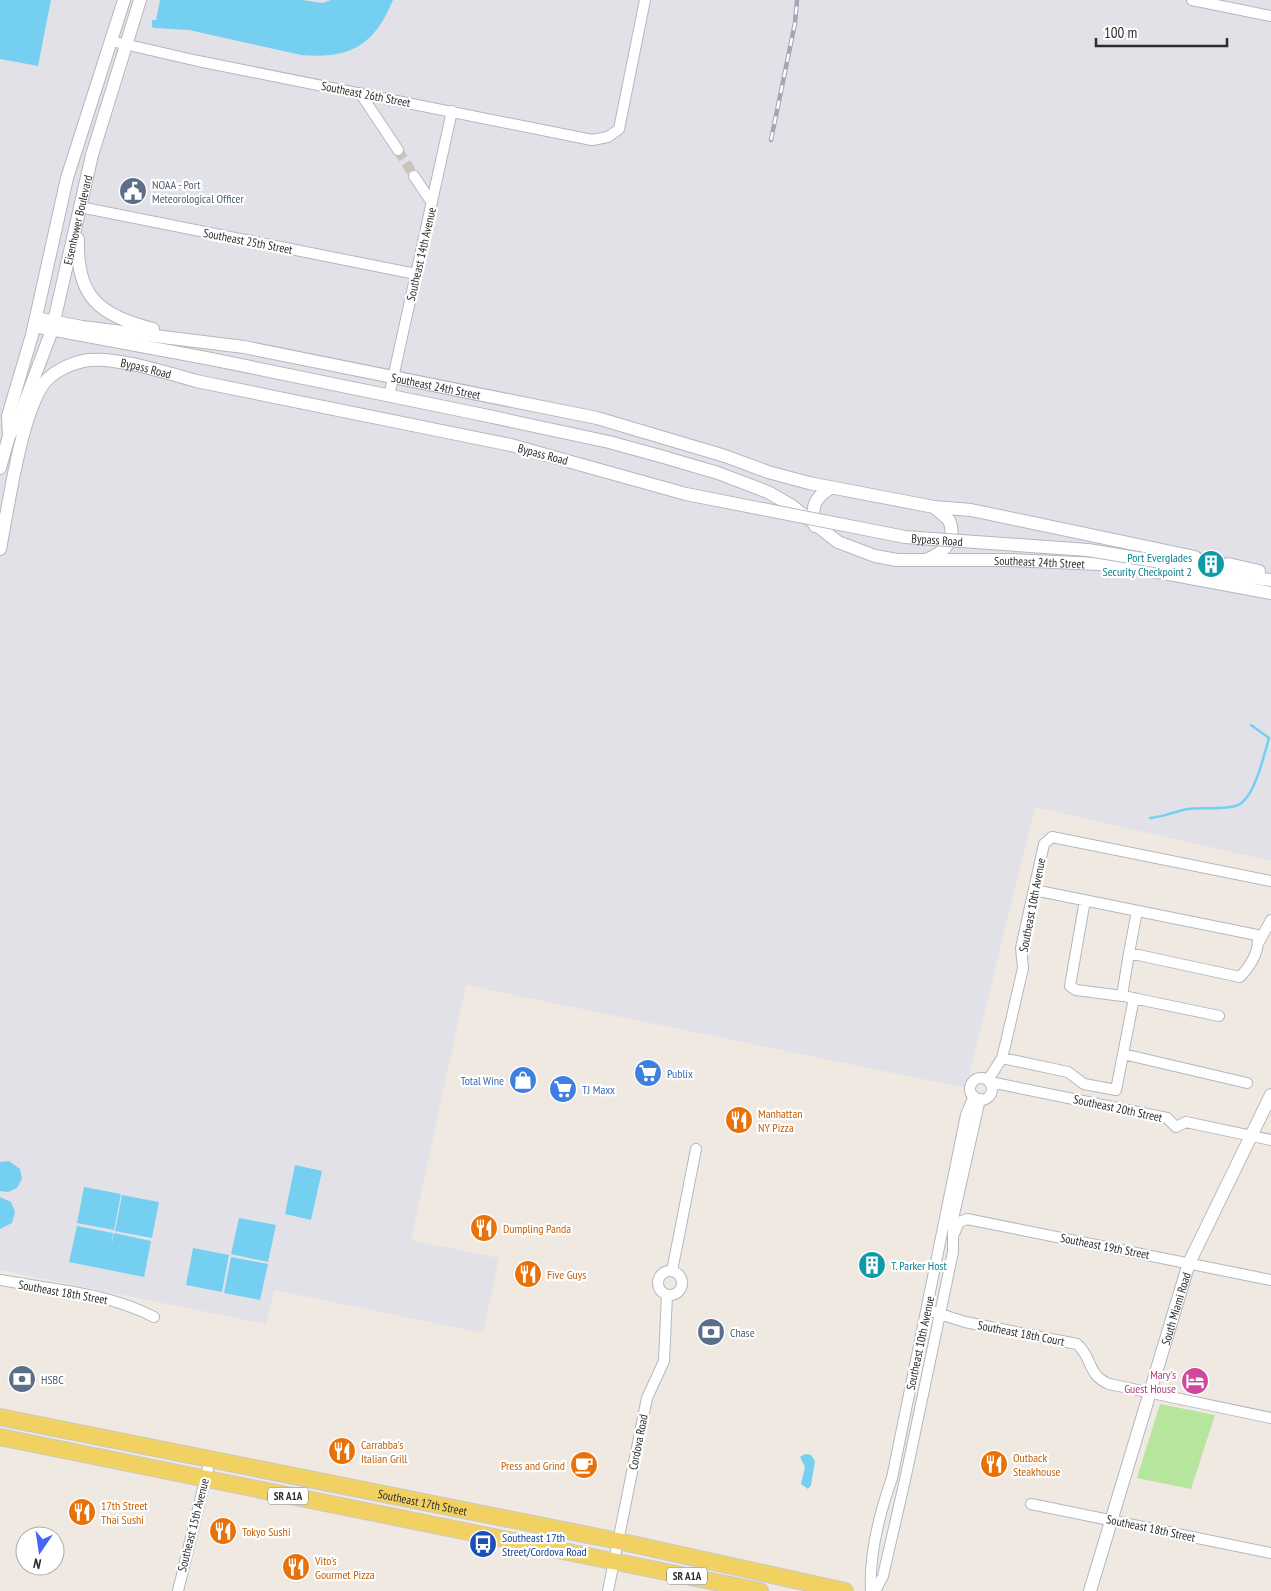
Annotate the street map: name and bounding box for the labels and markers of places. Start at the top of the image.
public building icon: NOAA - Port Meteorological Officer [118,176,148,206]
place label: NOAA - Port Meteorological Officer [152,177,244,206]
building icon: Port Everglades Security Checkpoint 2 [1196,549,1226,579]
place label: Port Everglades Security Checkpoint 2 [1103,550,1192,579]
supermarket icon: Publix [633,1058,663,1088]
shop icon: Total Wine [508,1065,538,1095]
place label: Publix [667,1066,693,1081]
place label: Total Wine [461,1073,504,1088]
supermarket icon: TJ Maxx [548,1074,578,1104]
place label: TJ Maxx [582,1082,615,1097]
restaurant icon: Manhattan NY Pizza [724,1105,754,1135]
place label: Manhattan NY Pizza [758,1106,802,1135]
restaurant icon: Dumpling Panda [469,1213,499,1243]
place label: Dumpling Panda [503,1221,571,1236]
building icon: T. Parker Host [857,1250,887,1280]
place label: T. Parker Host [891,1258,947,1273]
restaurant icon: Five Guys [513,1259,543,1289]
place label: Five Guys [547,1267,586,1282]
bank icon: Chase [696,1317,726,1347]
place label: Chase [730,1325,755,1340]
bank icon: HSBC [7,1364,37,1394]
hotel icon: Mary's Guest House [1180,1366,1210,1396]
place label: Mary's Guest House [1124,1367,1176,1396]
place label: HSBC [41,1372,64,1387]
restaurant icon: Carrabba's Italian Grill [327,1436,357,1466]
place label: Carrabba's Italian Grill [361,1437,408,1466]
restaurant icon: Outback Steakhouse [979,1449,1009,1479]
cafe icon: Press and Grind [569,1450,599,1480]
place label: Outback Steakhouse [1013,1450,1060,1479]
place label: Press and Grind [501,1458,565,1473]
restaurant icon: 17th Street Thai Sushi [67,1497,97,1527]
place label: 17th Street Thai Sushi [101,1498,148,1527]
restaurant icon: Tokyo Sushi [208,1516,238,1546]
place label: Tokyo Sushi [242,1524,291,1539]
bus stop icon: Southeast 17th Street/Cordova Road [468,1529,498,1559]
place label: Southeast 17th Street/Cordova Road [502,1530,587,1559]
restaurant icon: Vito's Gourmet Pizza [281,1552,311,1582]
place label: Vito's Gourmet Pizza [314,1553,375,1582]

